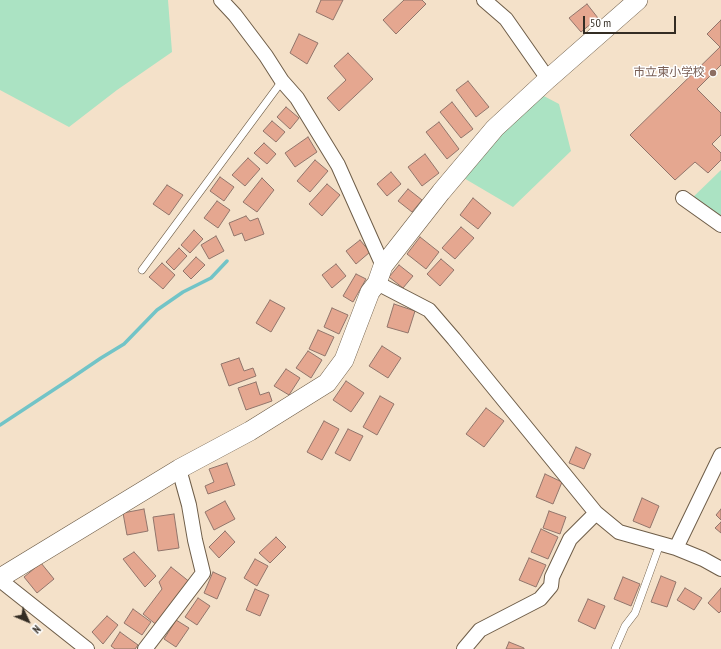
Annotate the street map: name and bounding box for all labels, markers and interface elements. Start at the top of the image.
scale bar [585,8,678,34]
text: 50 m [590,15,611,30]
place label: 市立東小学校 [633,66,705,80]
marker: 市立東小学校 [708,68,718,78]
north arrow [8,601,48,641]
text: N [30,622,44,636]

